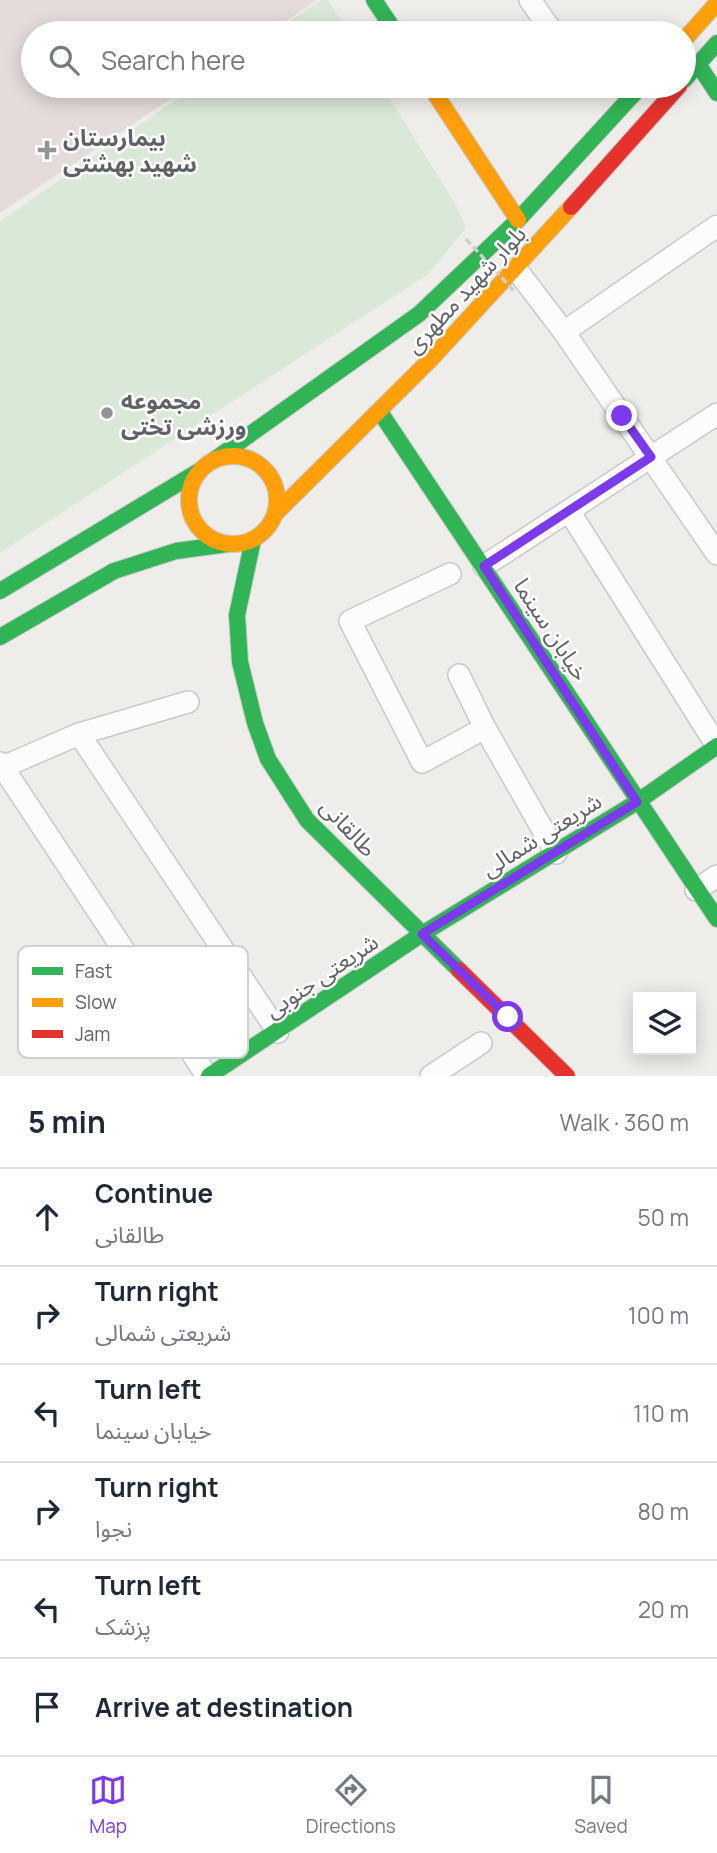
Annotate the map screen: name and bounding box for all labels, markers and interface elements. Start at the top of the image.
search box [21,21,696,98]
icon: search [45,41,83,79]
text: Search here [101,42,246,78]
place label: بیمارستان شهید بهشتی [63,121,197,179]
marker: بیمارستان شهید بهشتی [37,140,57,160]
street label: بلوار شهید مطهری [397,218,533,360]
place label: مجموعه ورزشی تختی [121,384,247,442]
route end [606,400,637,431]
marker: مجموعه ورزشی تختی [99,405,115,421]
street label: خیابان سینما [507,571,597,687]
street label: شریعتی شمالی [475,784,607,884]
street label: طالقانی [314,791,384,863]
street label: شریعتی جنوبی [258,925,384,1025]
legend [18,946,248,1058]
text: Fast [75,958,112,984]
text: Slow [75,989,117,1015]
map controls [633,992,696,1055]
button: layers [633,992,696,1055]
route start [492,1001,523,1032]
text: Jam [75,1021,110,1047]
text: 5 min [28,1101,106,1142]
text: Walk · 360 m [559,1106,689,1138]
text: Continue [95,1175,213,1211]
icon: ahead [28,1198,66,1236]
text: 50 m [638,1201,689,1233]
text: طالقانی [95,1218,164,1250]
text: Turn right [95,1273,219,1309]
icon: right [28,1296,66,1334]
text: 100 m [628,1299,689,1331]
text: شریعتی شمالی [95,1316,231,1348]
text: Turn left [95,1371,202,1407]
icon: left [28,1394,66,1432]
text: 110 m [633,1397,689,1429]
text: خیابان سینما [95,1414,212,1446]
text: Turn right [95,1469,219,1505]
icon: right [28,1492,66,1530]
text: 80 m [638,1495,689,1527]
text: نجوا [95,1512,132,1544]
text: Turn left [95,1567,202,1603]
icon: left [28,1590,66,1628]
text: 20 m [638,1593,689,1625]
text: پزشک [95,1610,151,1642]
icon: arrive [28,1688,66,1726]
text: Arrive at destination [95,1689,353,1725]
tab: Map [89,1771,127,1839]
tab: Directions [306,1771,396,1839]
tab: Saved [574,1771,628,1839]

